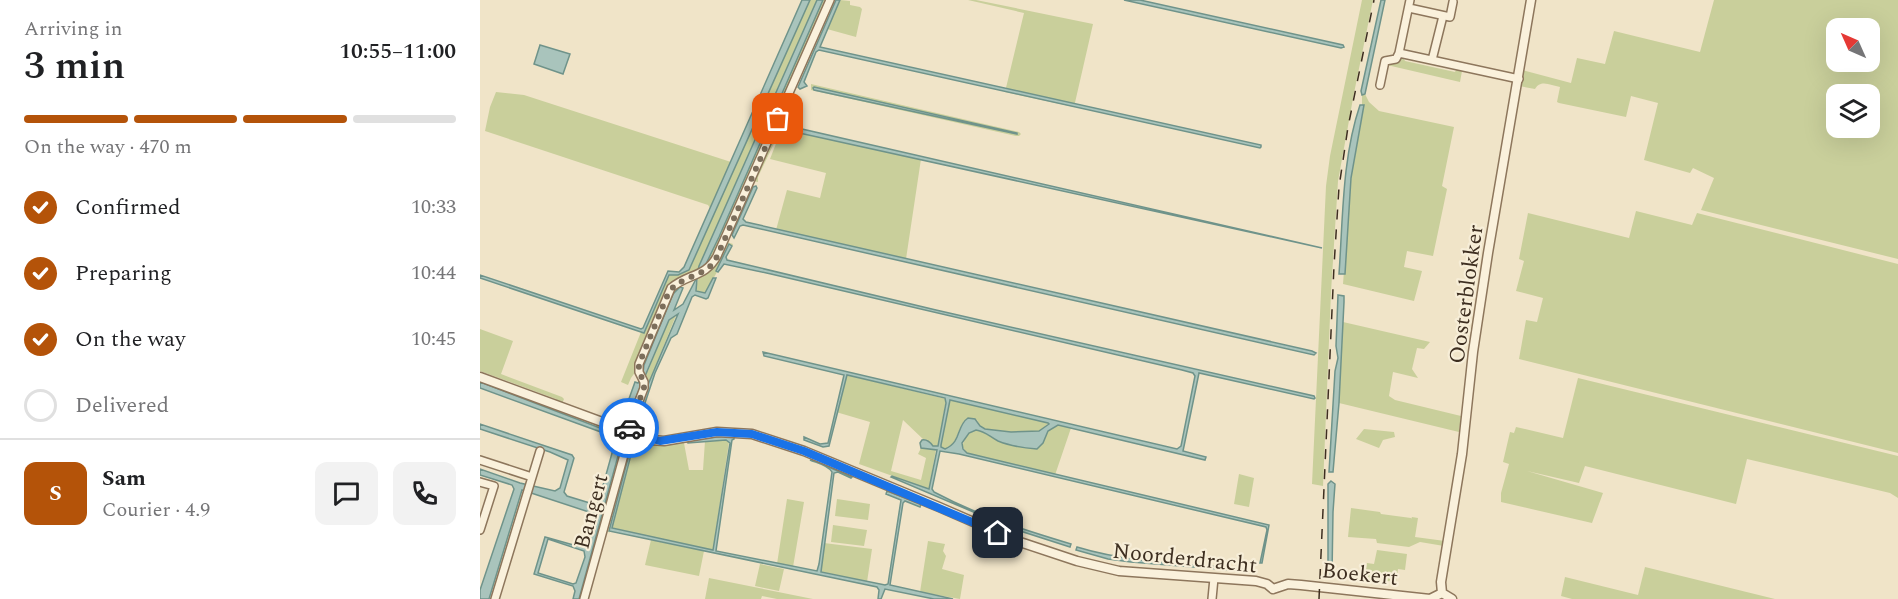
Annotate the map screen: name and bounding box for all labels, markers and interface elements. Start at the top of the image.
text: Arriving in [24,14,122,44]
north arrow [1826,18,1880,72]
map controls [1826,18,1880,138]
text: 10:55–11:00 [339,35,456,68]
text: 3 min [24,37,125,96]
button: layers [1826,84,1880,138]
pin [752,93,803,144]
icon: bag [761,102,794,135]
text: On the way · 470 m [24,132,192,162]
icon: check [24,191,57,224]
text: Confirmed [75,191,181,224]
text: 10:33 [411,192,456,222]
street label: Oosterblokker [1440,222,1493,366]
icon: check [24,257,57,290]
text: Preparing [75,257,172,290]
text: 10:44 [411,258,456,288]
icon: check [24,323,57,356]
text: On the way [75,323,186,356]
text: 10:45 [411,324,456,354]
text: Delivered [75,389,169,422]
courier [599,398,659,458]
icon: car [613,412,646,445]
text: Sam [102,462,146,495]
button: chat [315,462,378,525]
button: phone [393,462,456,525]
street label: Bangert [566,470,617,553]
text: S [49,477,62,510]
text: Courier · 4.9 [102,495,210,525]
pin [972,507,1023,558]
icon: home [981,516,1014,549]
street label: Noorderdracht [1111,535,1259,583]
street label: Boekert [1320,554,1400,595]

